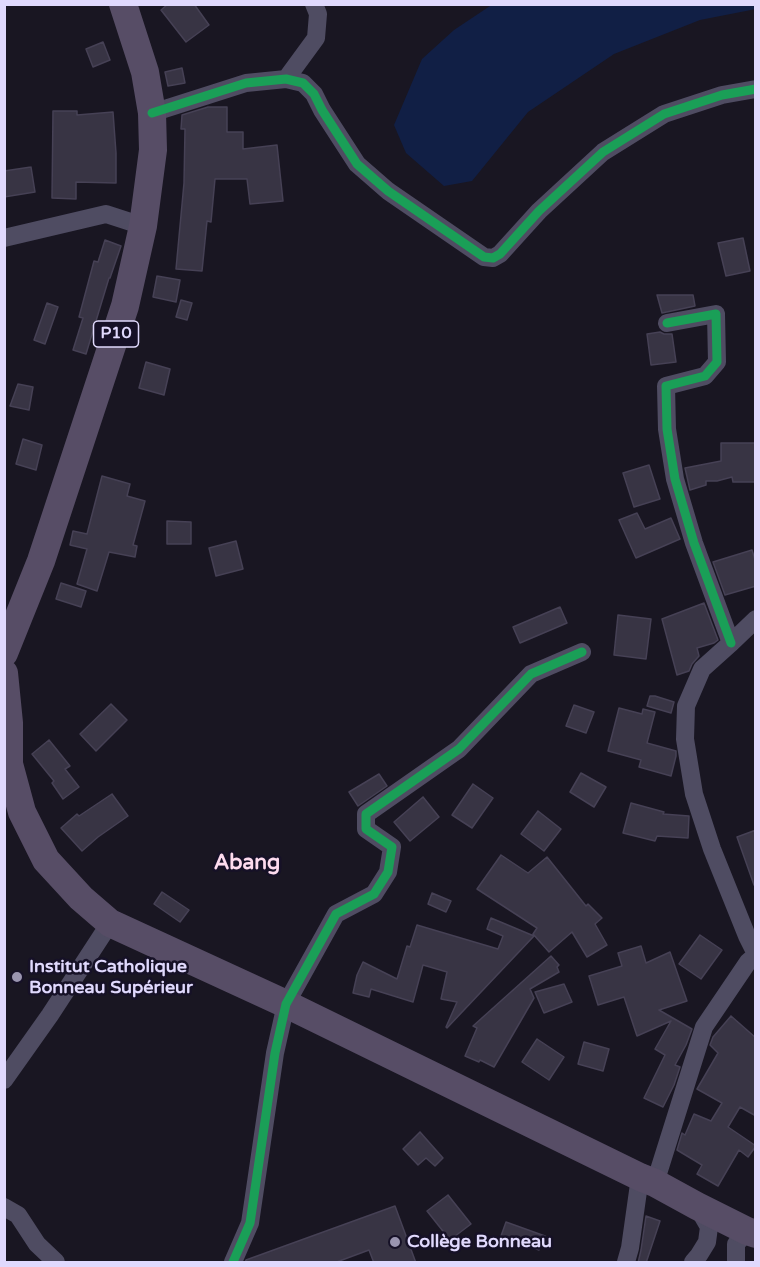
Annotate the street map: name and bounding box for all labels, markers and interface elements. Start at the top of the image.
road number: P10 [94,321,138,347]
district label: Abang [214,850,280,876]
place label: Institut Catholique Bonneau Supérieur [29,956,193,998]
marker: Institut Catholique Bonneau Supérieur [10,970,24,984]
place label: Collège Bonneau [407,1231,552,1253]
marker: Collège Bonneau [388,1235,402,1249]

